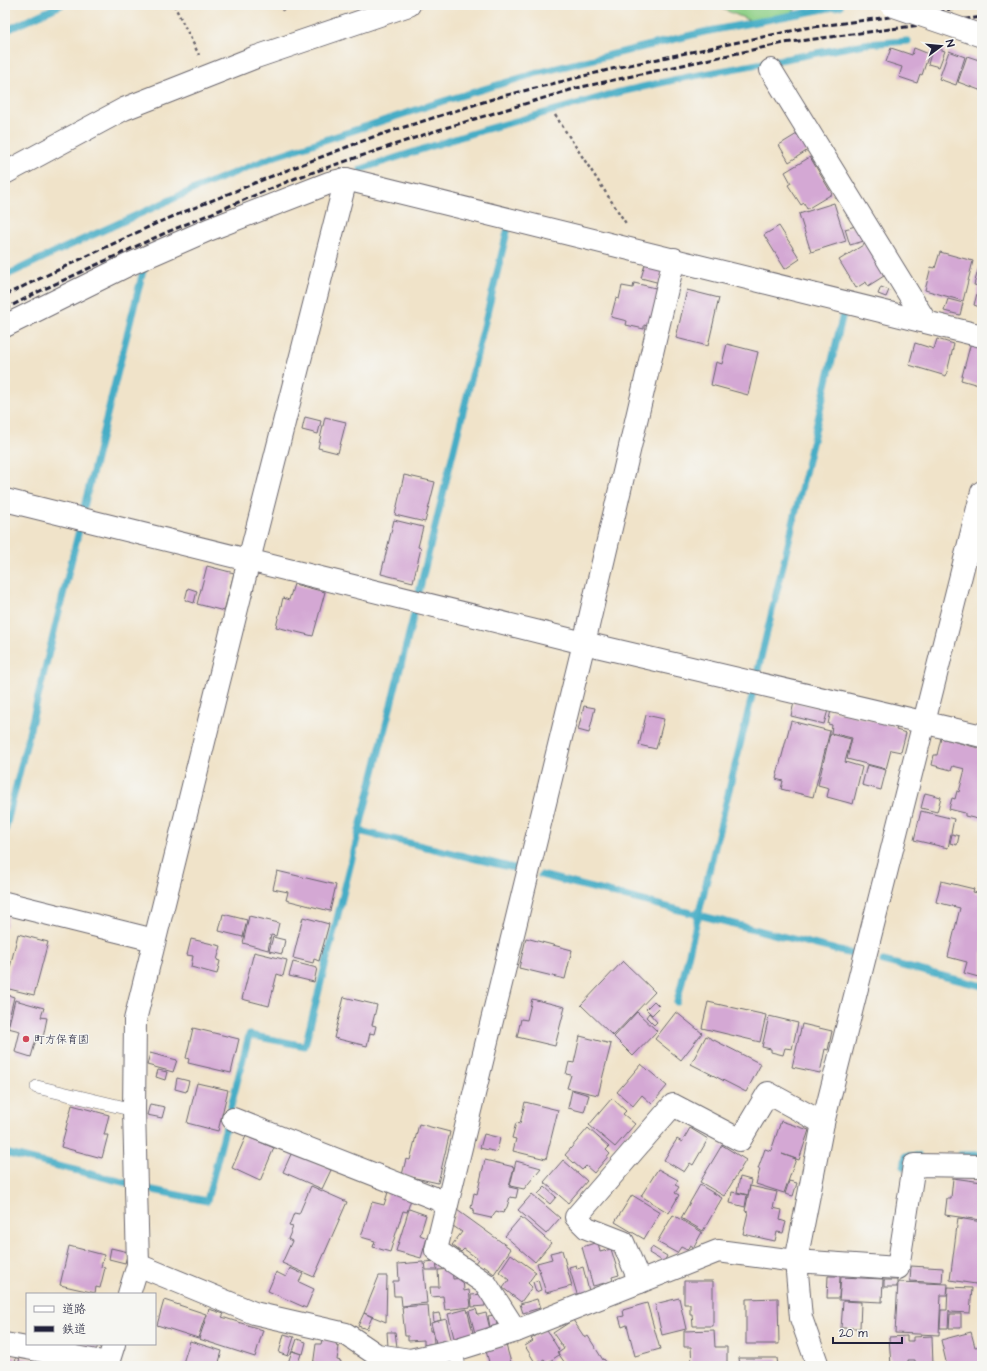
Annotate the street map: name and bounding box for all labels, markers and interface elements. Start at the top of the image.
north arrow [921,26,961,66]
text: N [942,38,958,49]
place label: 町方保育園 [34,1032,89,1047]
marker: 町方保育園 [21,1034,31,1044]
legend [26,1293,156,1345]
text: 道路 [62,1301,86,1318]
scale bar [833,1319,902,1345]
text: 鉄道 [62,1321,86,1338]
text: 20 m [839,1325,868,1342]

